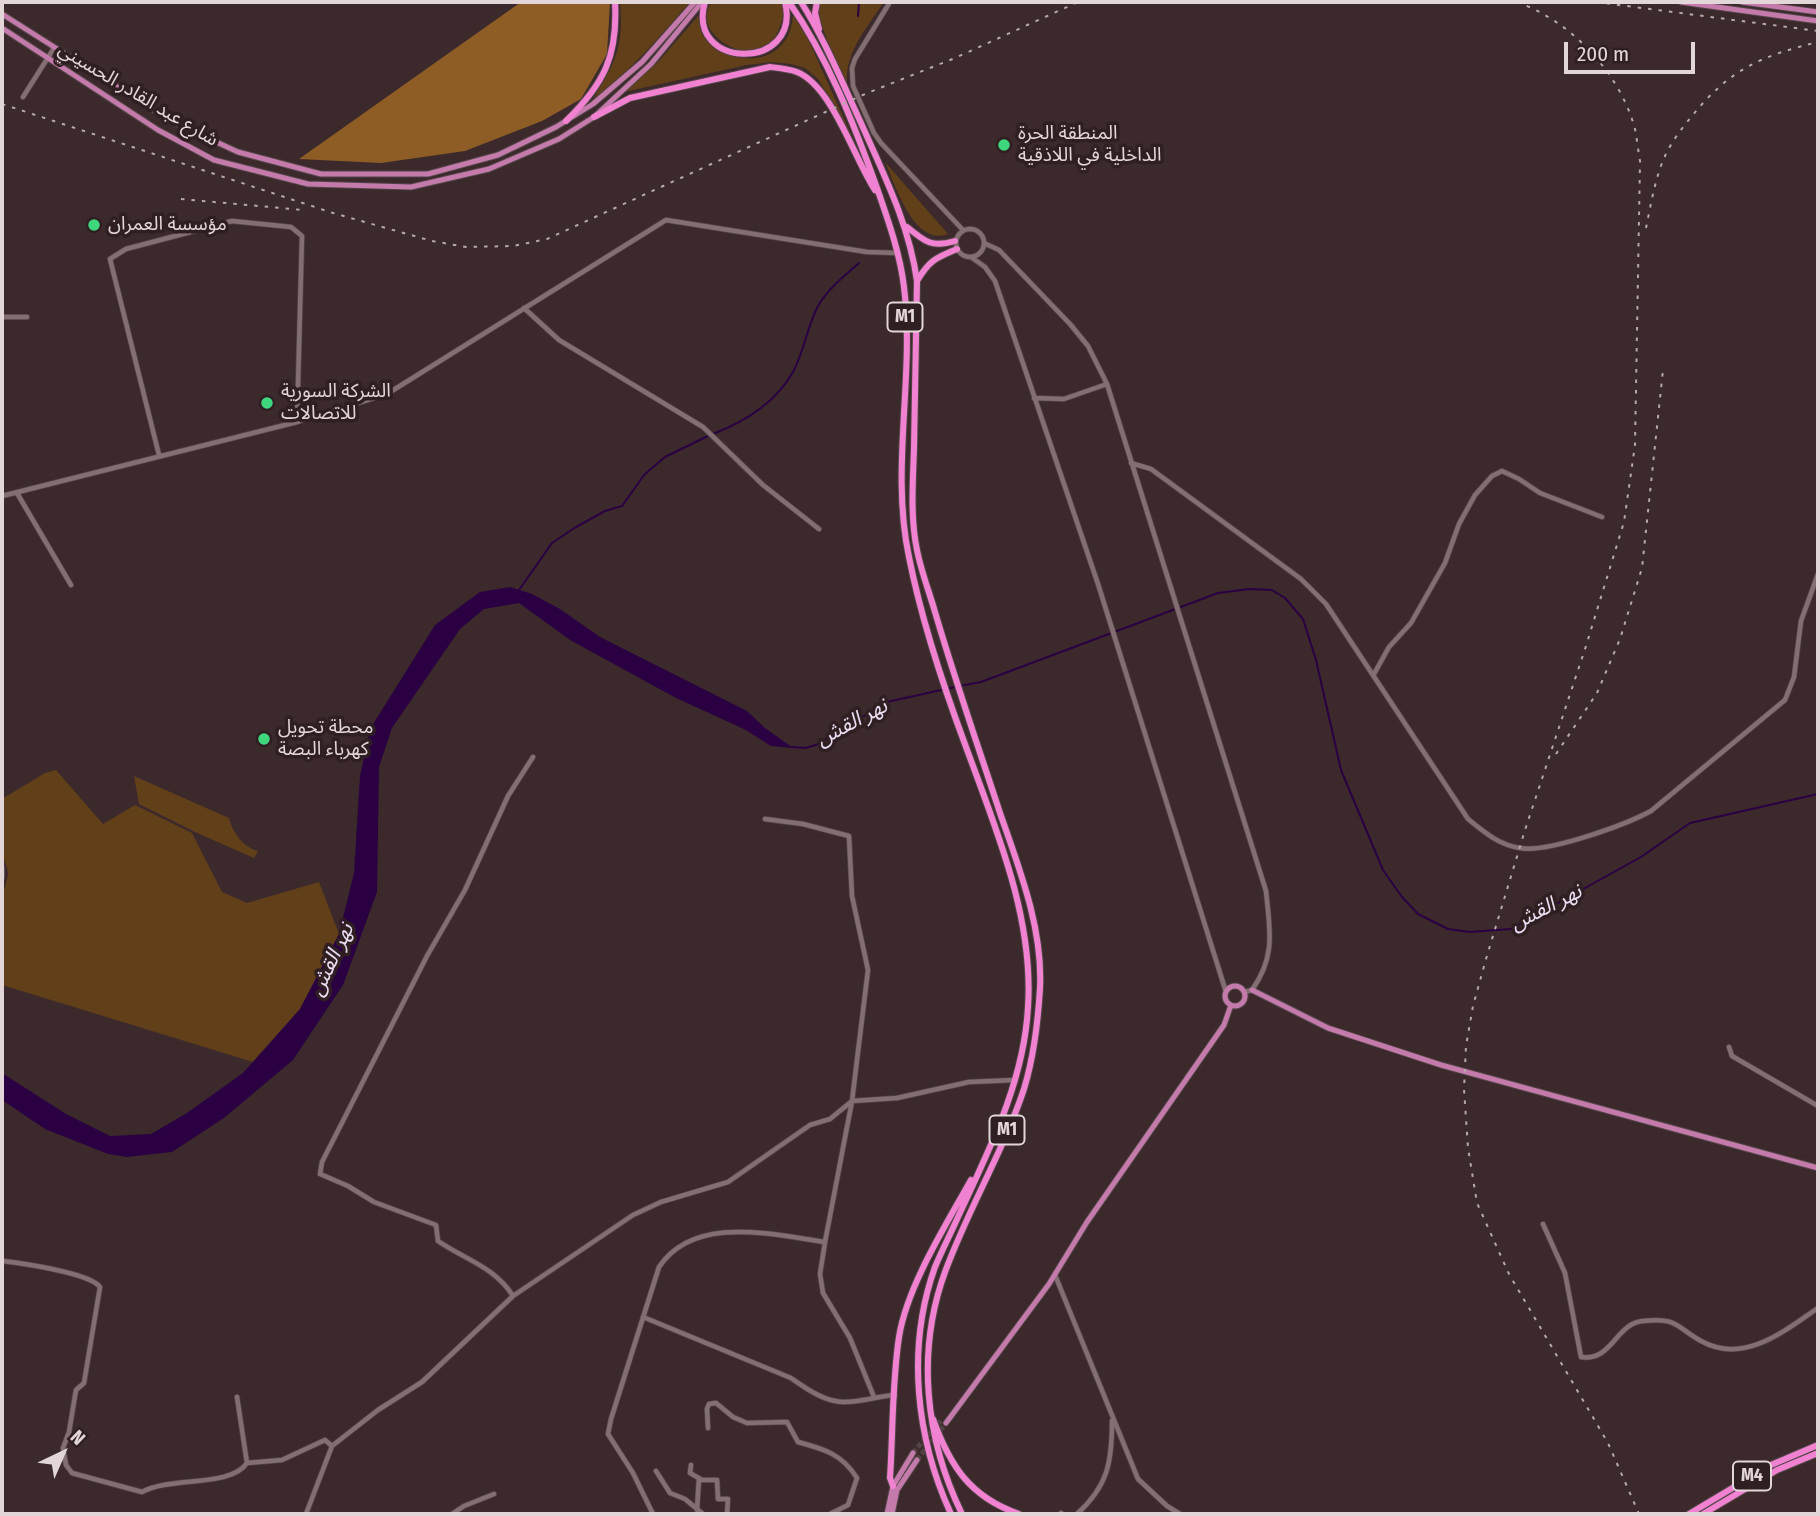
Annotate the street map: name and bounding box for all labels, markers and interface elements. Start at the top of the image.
scale bar [1568,28,1699,72]
street label: شارع عبد القادر الحسيني [54,38,222,152]
text: 200 m [1577,41,1629,67]
place label: المنطقة الحرة الداخلية في اللاذقية [1018,123,1161,167]
marker: المنطقة الحرة الداخلية في اللاذقية [996,137,1012,153]
place label: مؤسسة العمران [108,214,227,236]
marker: مؤسسة العمران [86,217,102,233]
road number: M1 [888,302,922,332]
place label: الشركة السورية للاتصالات [281,381,391,425]
marker: الشركة السورية للاتصالات [259,395,275,411]
water label: نهر القش [812,694,892,752]
place label: محطة تحويل كهرباء البصة [278,717,374,761]
marker: محطة تحويل كهرباء البصة [256,731,272,747]
water label: نهر القش [1506,879,1586,937]
water label: نهر القش [304,920,360,1000]
road number: M1 [990,1115,1024,1144]
north arrow [28,1418,98,1488]
text: N [66,1425,90,1450]
road number: M4 [1733,1462,1771,1490]

